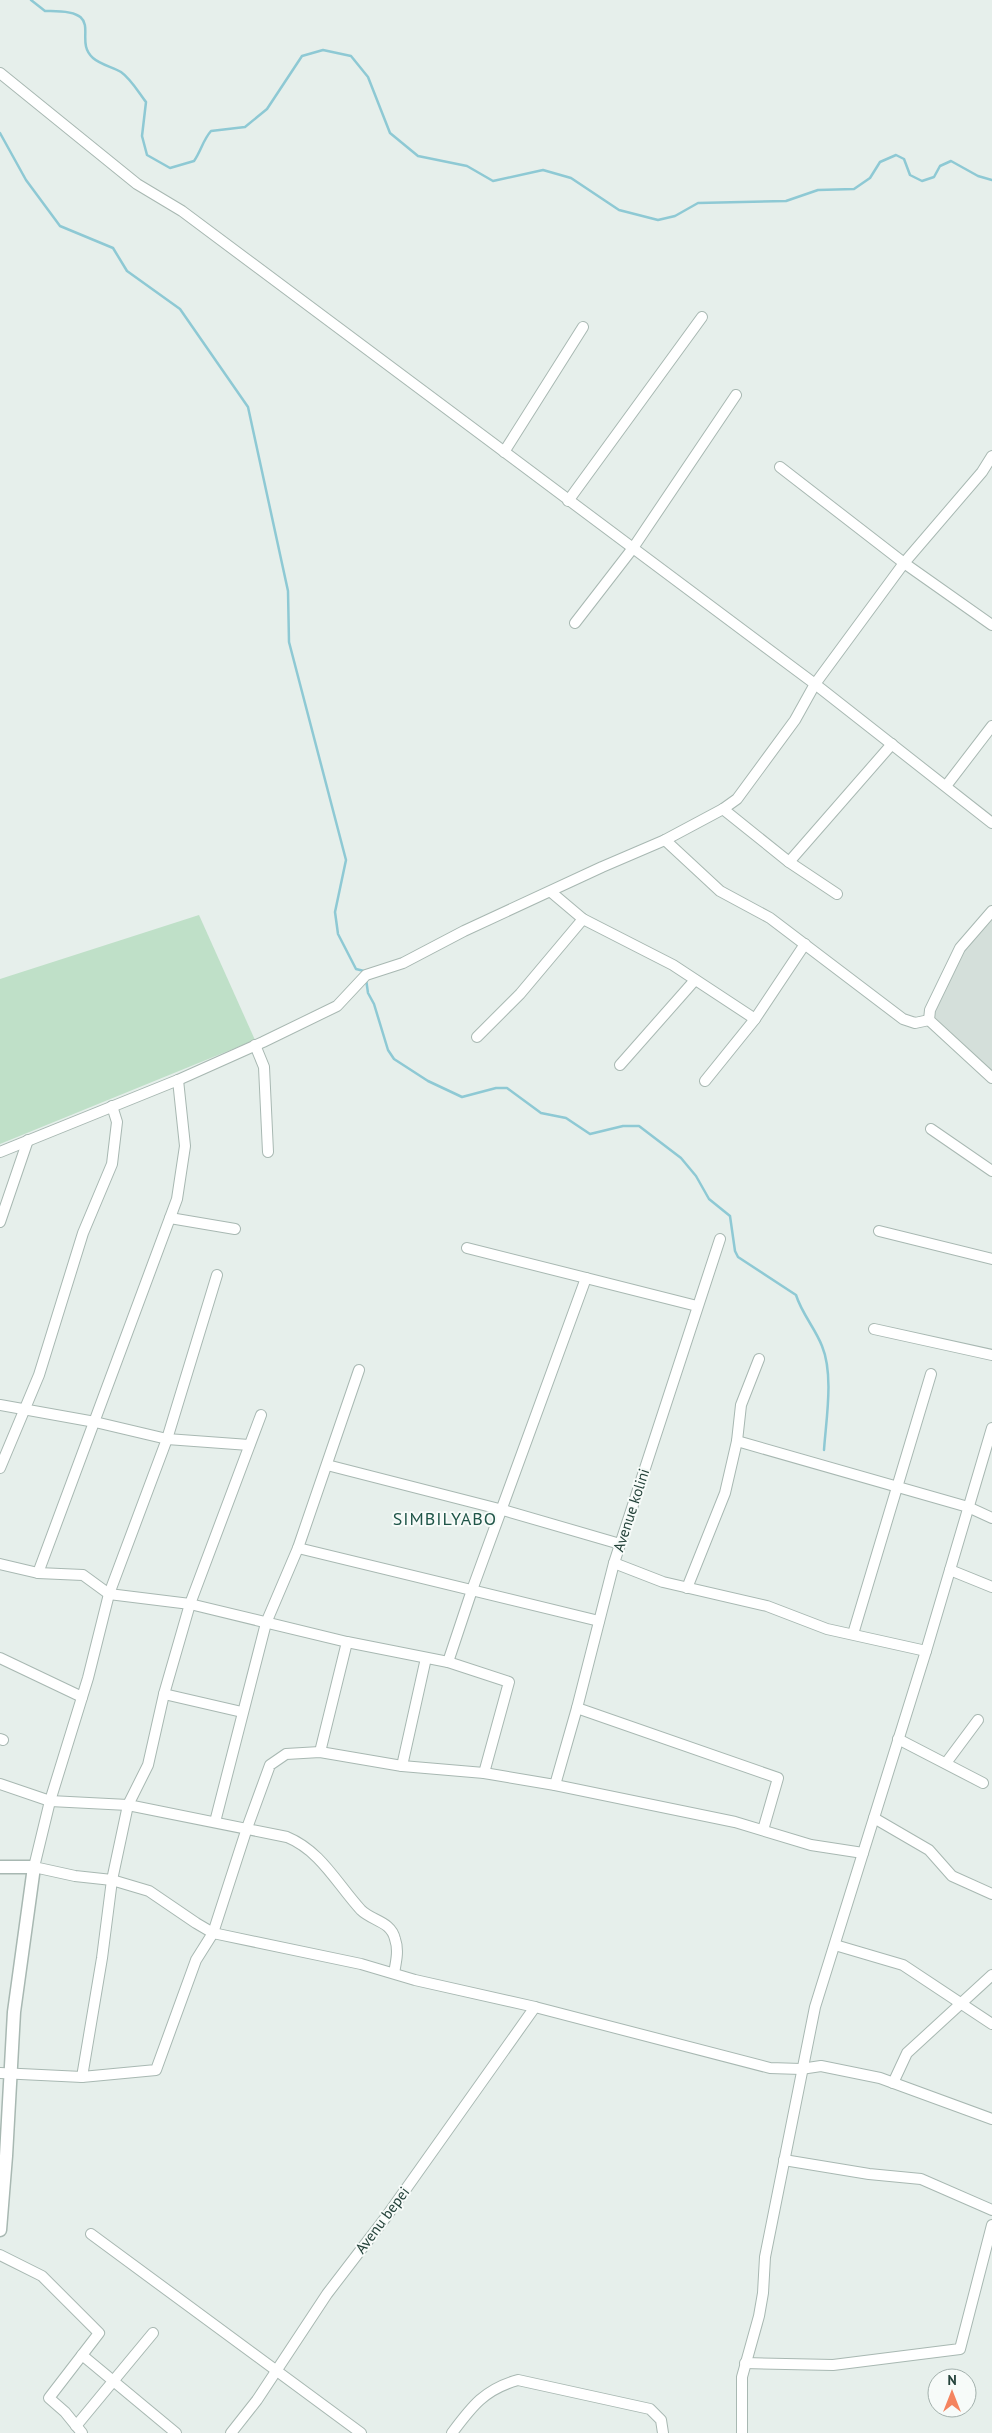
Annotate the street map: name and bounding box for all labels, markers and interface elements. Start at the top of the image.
street label: Avenue kolini [609,1466,653,1554]
district label: SIMBILYABO [393,1507,497,1530]
street label: Avenu bepei [351,2183,413,2257]
north arrow [927,2368,977,2418]
text: N [947,2371,957,2389]

